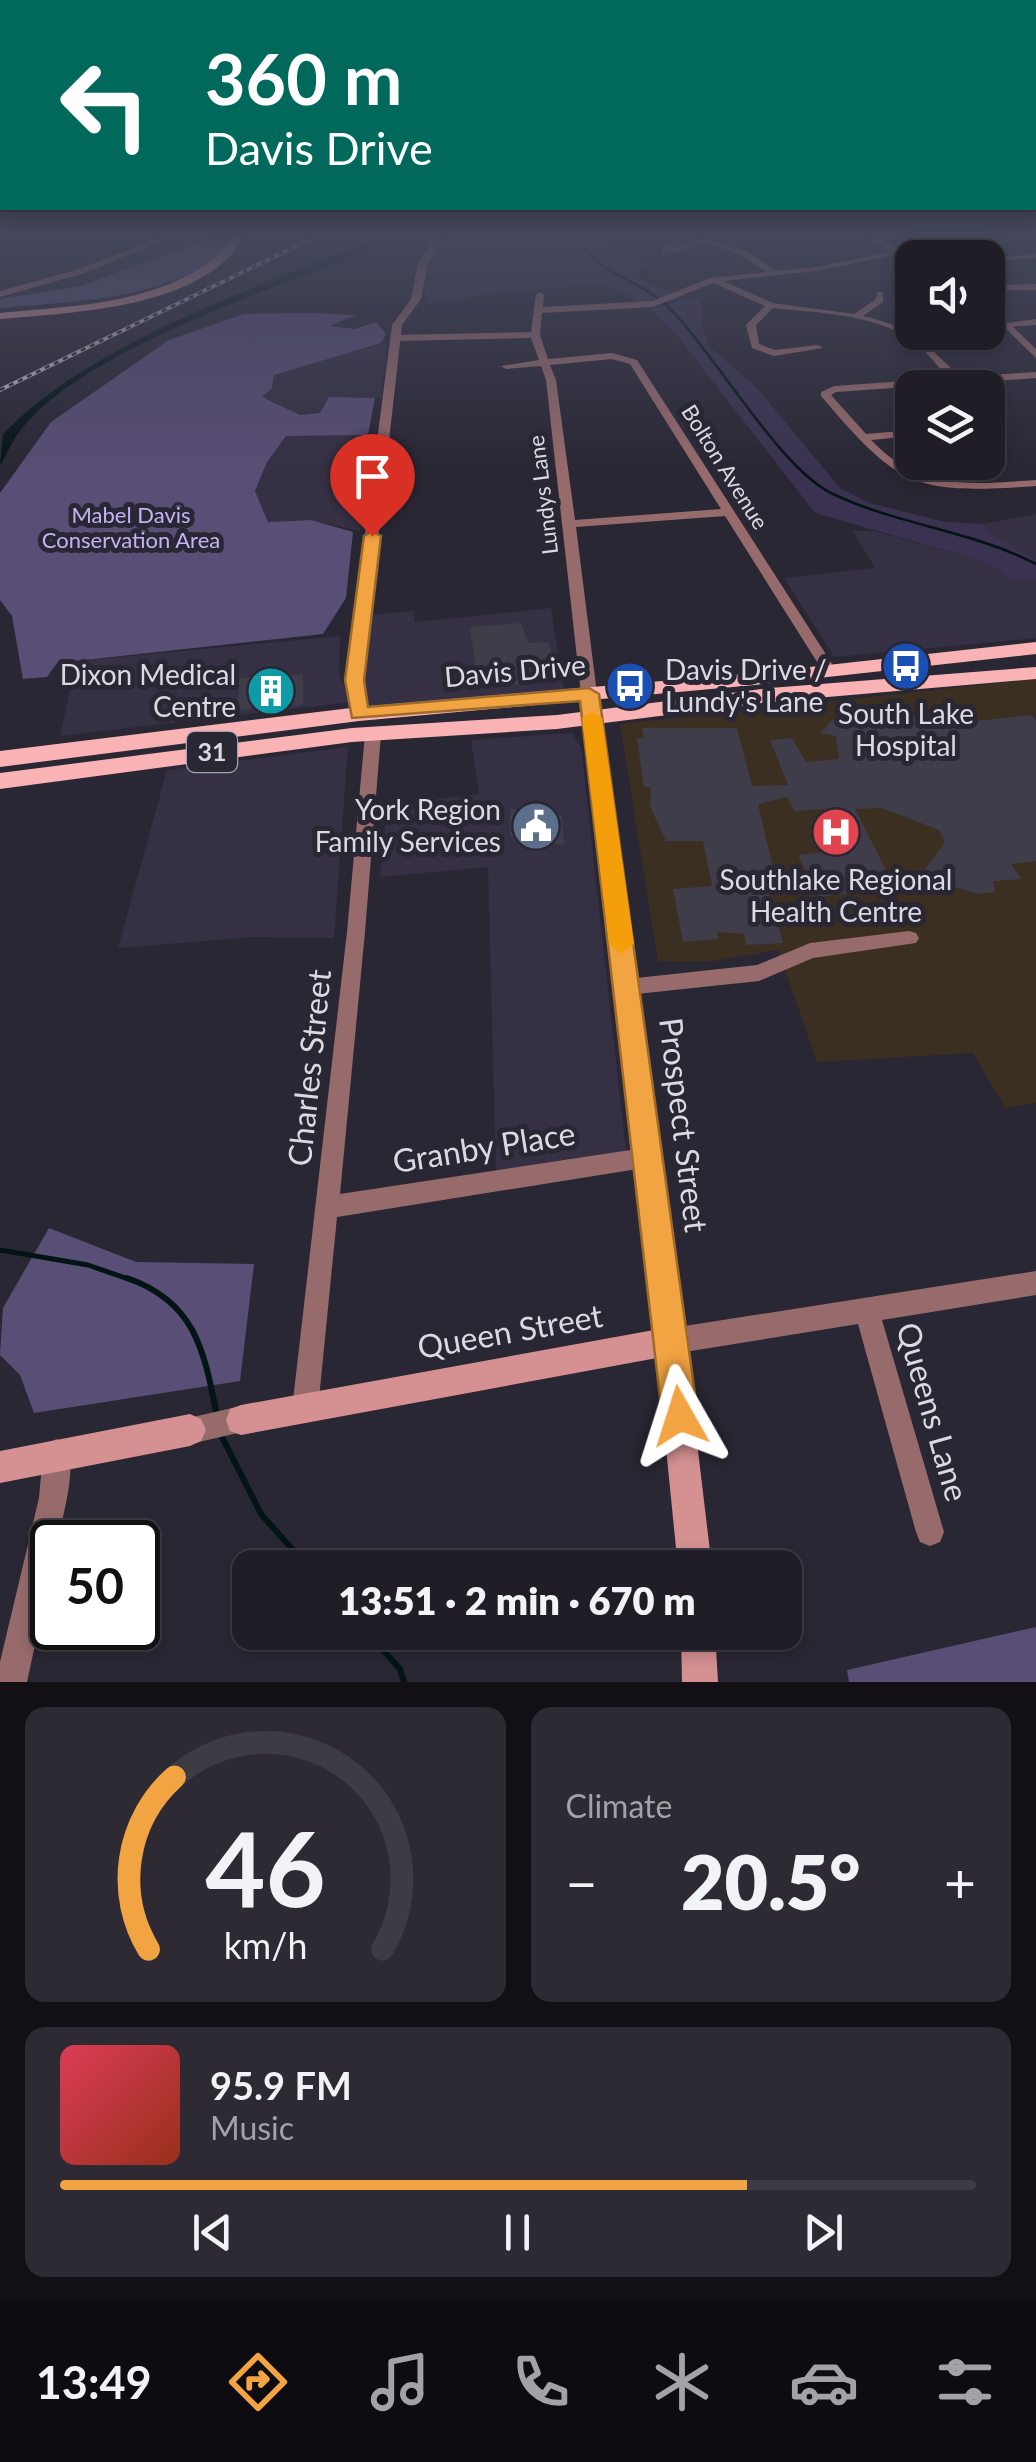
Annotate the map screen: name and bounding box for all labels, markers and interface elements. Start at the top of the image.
text: 360 m [205,36,402,120]
icon: left [40,40,170,170]
text: Davis Drive [205,121,433,175]
map controls [895,240,1005,480]
button: sound [895,240,1005,350]
button: layers [895,370,1005,480]
street label: Bolton Avenue [676,399,775,534]
pin [330,434,415,537]
street label: Lundys Lane [522,434,563,556]
icon: arrive [345,449,400,504]
park label: Mabel Davis Conservation Area [42,501,220,553]
bus stop icon: South Lake Hospital [880,640,932,692]
street label: Davis Drive [443,647,587,693]
place label: Davis Drive / Lundy's Lane [665,652,827,718]
place label: Dixon Medical Centre [60,657,236,723]
bus stop icon: Davis Drive / Lundy's Lane [604,660,656,712]
building icon: Dixon Medical Centre [245,665,297,717]
place label: South Lake Hospital [838,696,974,762]
road number: 31 [187,732,237,772]
place label: York Region Family Services [315,792,501,858]
public building icon: York Region Family Services [510,800,562,852]
hospital icon: Southlake Regional Health Centre [810,806,862,858]
place label: Southlake Regional Health Centre [720,862,952,928]
street label: Charles Street [279,967,338,1168]
street label: Prospect Street [652,1015,717,1235]
street label: Granby Place [390,1113,578,1180]
street label: Queen Street [414,1295,606,1366]
street label: Queens Lane [889,1318,978,1505]
position arrow [628,1364,732,1468]
speed limit sign: 50 [30,1520,160,1650]
text: 13:51 · 2 min · 670 m [338,1577,696,1623]
text: Climate [566,1786,672,1825]
text: 46 [205,1804,326,1929]
text: 20.5° [681,1836,861,1926]
text: − [566,1849,597,1915]
text: + [944,1849,976,1915]
text: km/h [223,1924,307,1967]
text: 95.9 FM [210,2062,352,2108]
text: Music [210,2108,294,2147]
icon: previous [185,2205,240,2260]
icon: pause [490,2205,545,2260]
icon: next [796,2205,851,2260]
icon: directions [223,2347,293,2417]
icon: music [365,2347,435,2417]
icon: phone [506,2347,576,2417]
icon: climate [647,2347,717,2417]
icon: car [789,2347,859,2417]
icon: filters [930,2347,1000,2417]
text: 13:49 [36,2355,152,2409]

